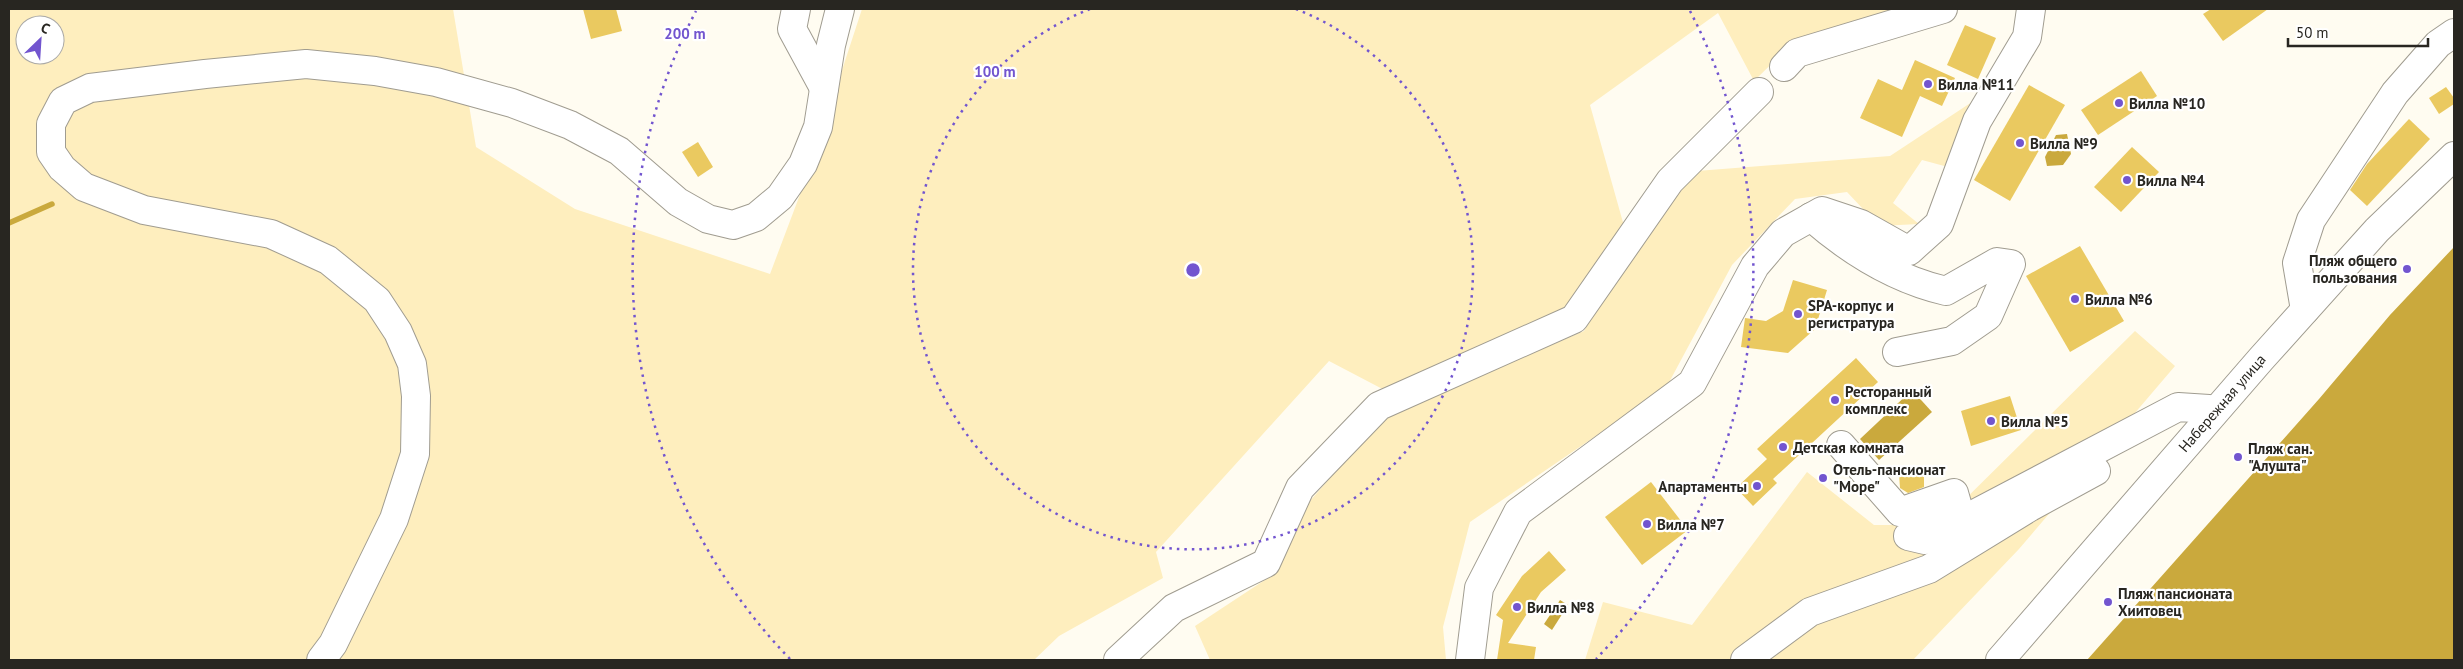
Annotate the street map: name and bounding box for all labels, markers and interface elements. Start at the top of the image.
north arrow [15,15,65,65]
scale bar [2288,15,2428,47]
text: С [38,18,53,38]
text: 50 m [2296,23,2329,42]
text: 200 m [664,24,706,43]
text: 100 m [974,62,1016,81]
place label: Вилла №11 [1938,75,2014,94]
marker: Вилла №11 [1922,78,1934,90]
place label: Вилла №10 [2129,94,2205,113]
marker: Вилла №10 [2113,97,2125,109]
place label: Вилла №9 [2030,134,2098,153]
marker: Вилла №9 [2014,137,2026,149]
place label: Вилла №4 [2137,171,2205,190]
marker: Вилла №4 [2121,174,2133,186]
place label: Пляж общего пользования [2309,251,2397,287]
centre of rings [1184,261,1202,279]
marker: Пляж общего пользования [2401,263,2413,275]
place label: Вилла №6 [2085,290,2153,309]
marker: Вилла №6 [2069,293,2081,305]
place label: SPA-корпус и регистратура [1808,296,1895,332]
marker: SPA-корпус и регистратура [1792,308,1804,320]
street label: Набережная улица [2174,350,2270,456]
place label: Ресторанный комплекс [1845,382,1932,418]
marker: Ресторанный комплекс [1829,394,1841,406]
place label: Вилла №5 [2001,412,2069,431]
marker: Вилла №5 [1985,415,1997,427]
place label: Детская комната [1793,438,1904,457]
place label: Пляж сан. "Алушта" [2248,439,2313,475]
marker: Детская комната [1777,441,1789,453]
marker: Пляж сан. "Алушта" [2232,451,2244,463]
place label: Отель-пансионат "Море" [1833,460,1946,496]
marker: Отель-пансионат "Море" [1817,472,1829,484]
place label: Апартаменты [1658,477,1747,496]
marker: Апартаменты [1751,480,1763,492]
place label: Вилла №7 [1657,515,1725,534]
marker: Вилла №7 [1641,518,1653,530]
place label: Пляж пансионата Хиитовец [2118,584,2232,620]
marker: Пляж пансионата Хиитовец [2102,596,2114,608]
place label: Вилла №8 [1527,598,1595,617]
marker: Вилла №8 [1511,601,1523,613]

